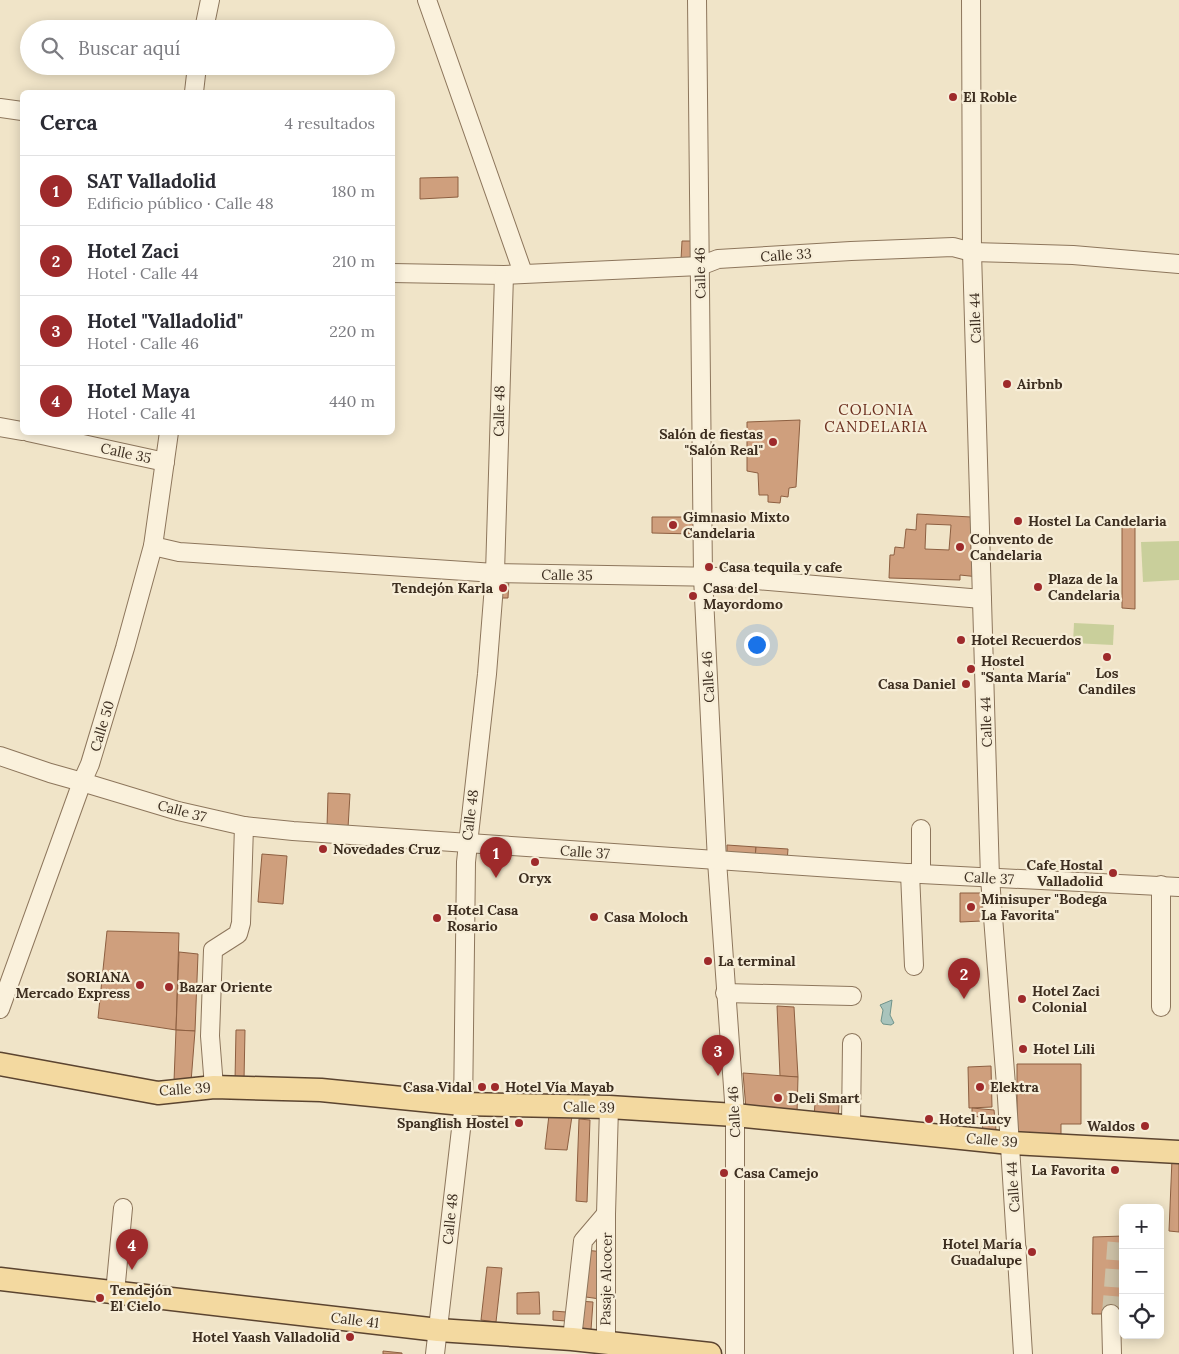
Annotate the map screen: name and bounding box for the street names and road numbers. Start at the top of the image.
street label: Calle 33 [760,244,813,266]
street label: Calle 46 [691,247,709,299]
street label: Calle 44 [965,292,985,344]
street label: Calle 48 [490,385,508,437]
street label: Calle 35 [99,439,153,467]
street label: Calle 35 [541,566,593,584]
street label: Calle 46 [698,651,718,703]
street label: Calle 44 [976,696,996,748]
street label: Calle 50 [86,698,118,754]
street label: Calle 48 [458,788,482,842]
street label: Calle 37 [156,796,209,826]
street label: Calle 37 [560,841,611,863]
street label: Calle 37 [964,868,1015,888]
street label: Calle 39 [159,1078,211,1100]
street label: Calle 46 [724,1086,744,1138]
street label: Calle 39 [563,1098,615,1116]
street label: Calle 39 [965,1129,1019,1151]
street label: Calle 44 [1002,1160,1024,1213]
street label: Calle 48 [438,1192,462,1245]
street label: Pasaje Alcocer [596,1232,616,1326]
street label: Calle 41 [330,1308,380,1332]

